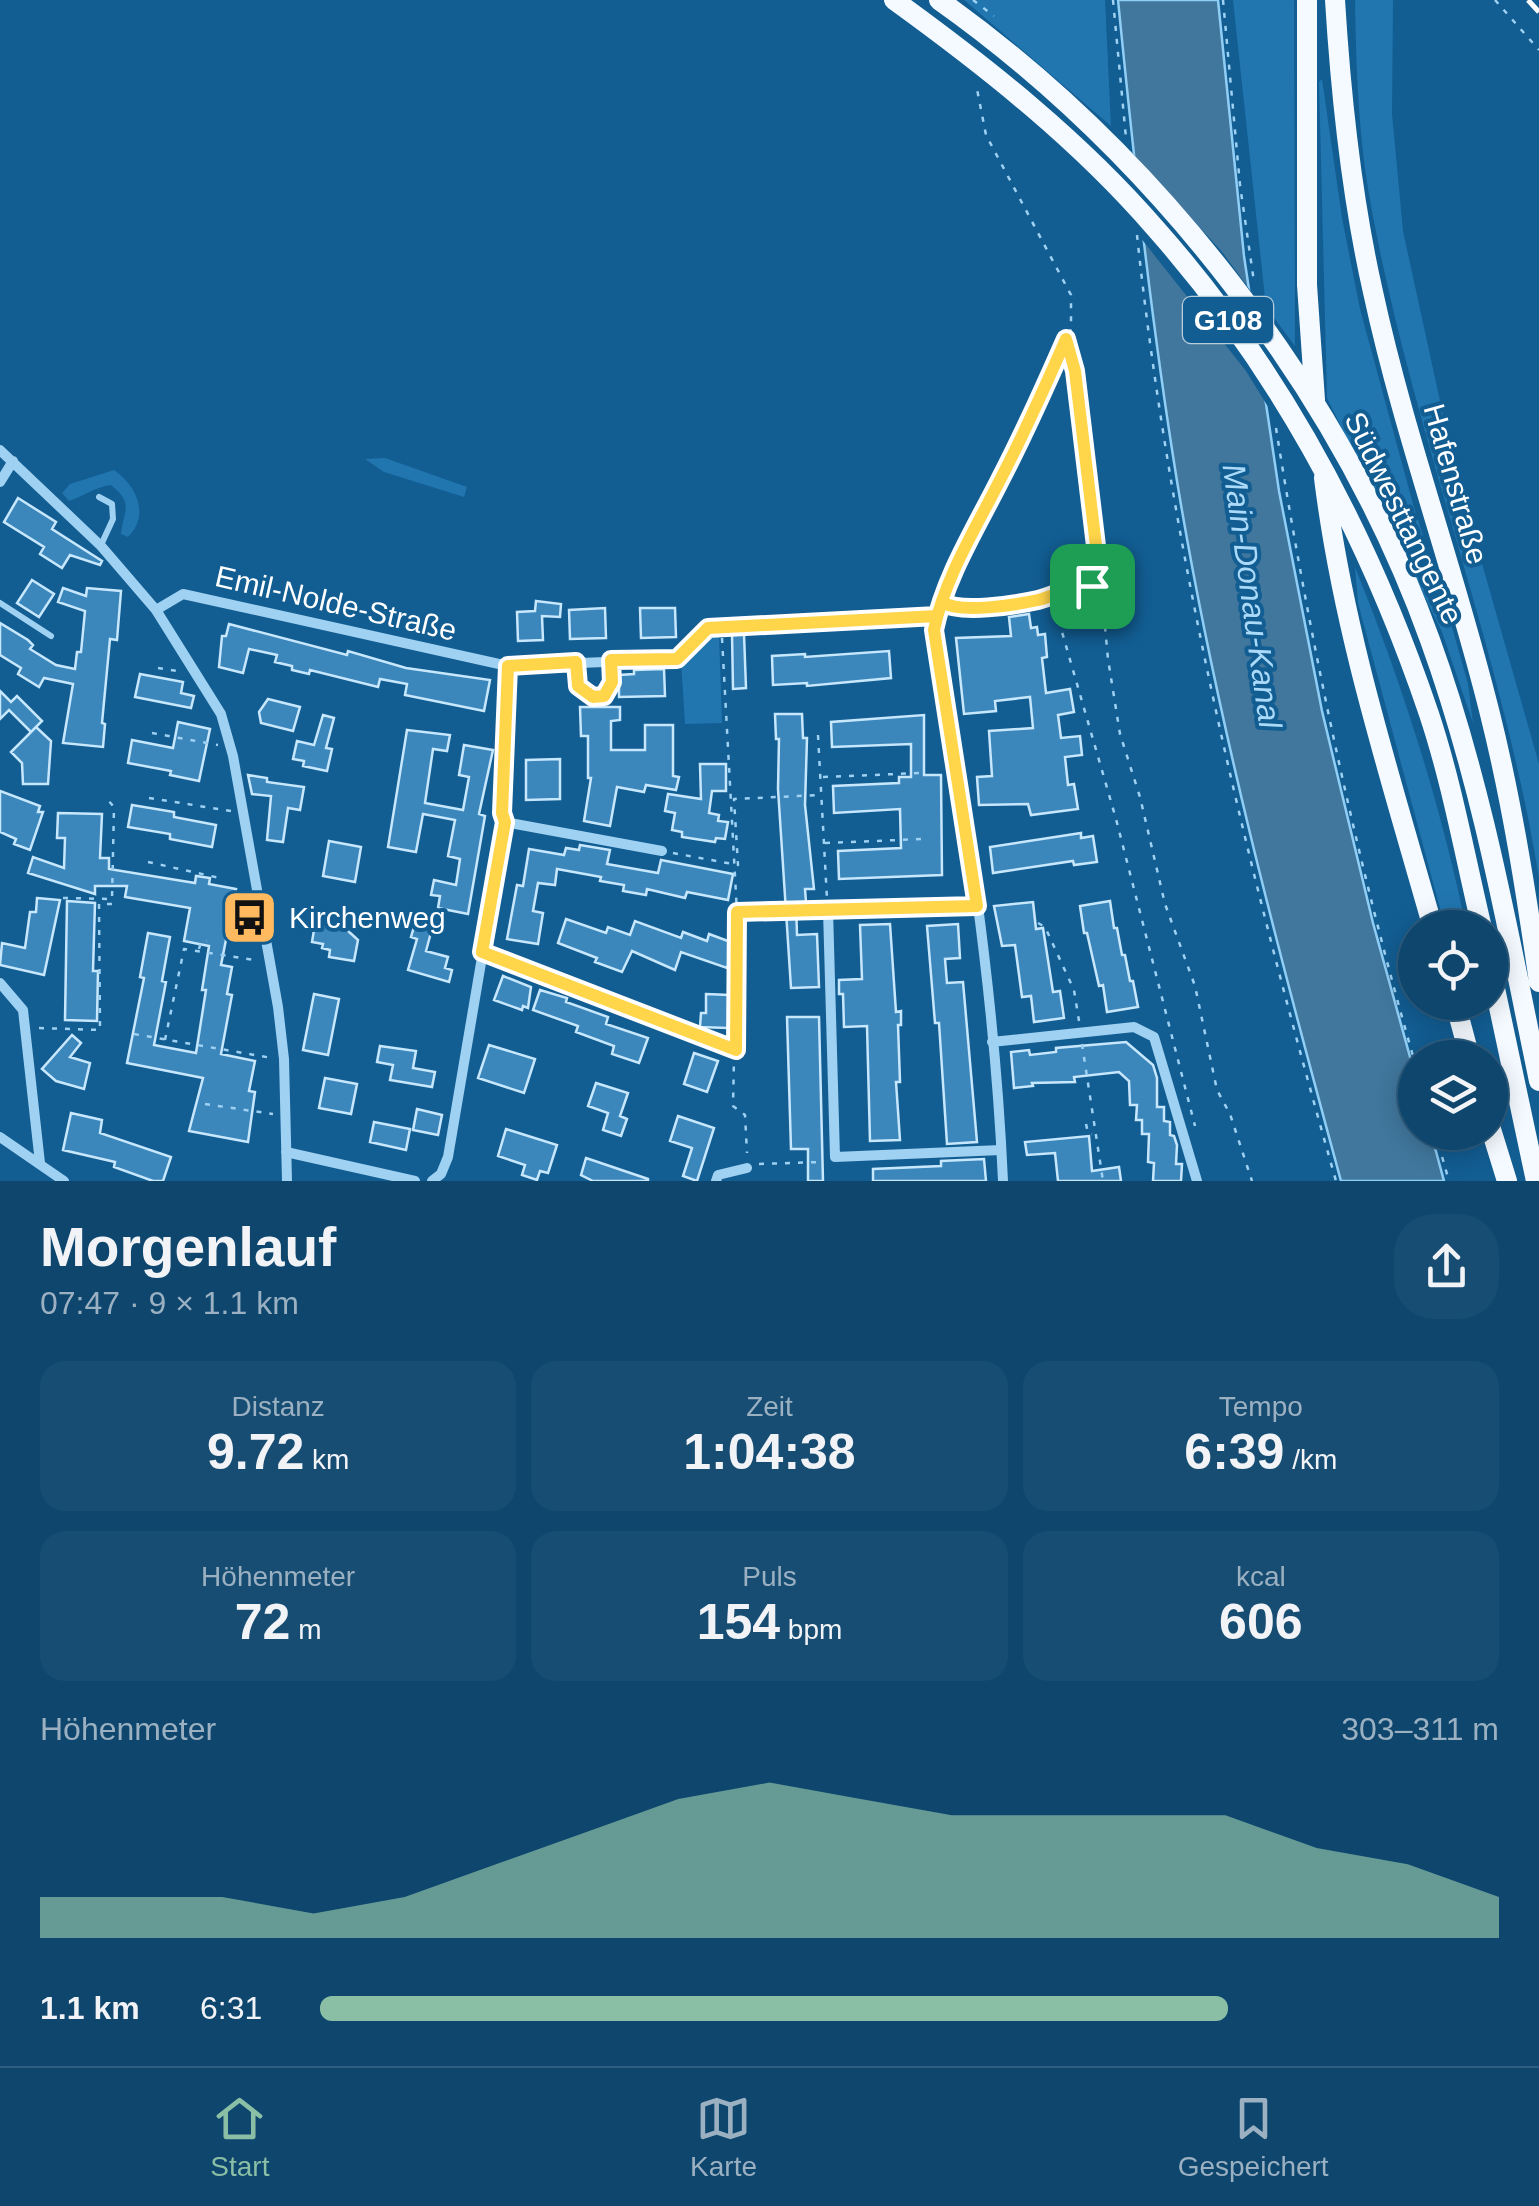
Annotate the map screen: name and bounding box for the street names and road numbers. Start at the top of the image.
road number: G108 [1183,297,1273,343]
street label: Hafenstraße [1417,400,1495,568]
street label: Südwesttangente [1338,407,1470,629]
street label: Emil-Nolde-Straße [212,559,460,647]

